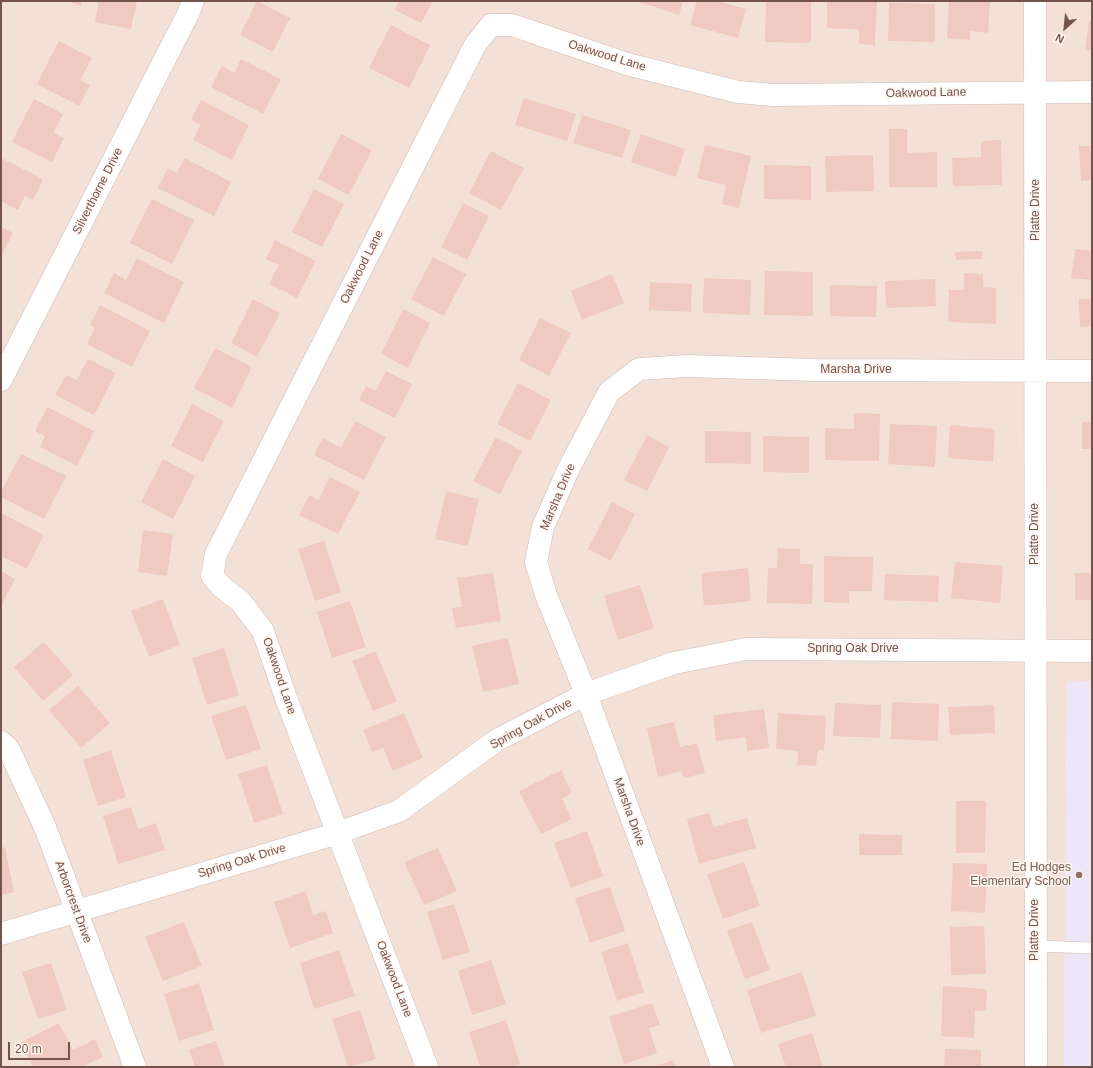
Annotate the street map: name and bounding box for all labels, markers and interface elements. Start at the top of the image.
north arrow [1045,8,1085,48]
text: N [1053,32,1066,46]
street label: Oakwood Lane [566,37,648,75]
street label: Oakwood Lane [886,85,966,101]
street label: Silverthorne Drive [70,145,126,237]
street label: Platte Drive [1029,179,1043,241]
street label: Oakwood Lane [337,228,387,306]
street label: Marsha Drive [820,363,892,377]
street label: Marsha Drive [537,461,579,533]
street label: Platte Drive [1028,503,1042,565]
street label: Oakwood Lane [259,635,299,717]
street label: Spring Oak Drive [807,642,899,656]
street label: Spring Oak Drive [488,696,574,752]
street label: Marsha Drive [610,776,648,848]
street label: Spring Oak Drive [196,841,288,881]
street label: Arborcrest Drive [51,859,95,945]
place label: Ed Hodges Elementary School [970,861,1071,889]
marker: Ed Hodges Elementary School [1074,870,1084,880]
street label: Platte Drive [1028,899,1042,961]
street label: Oakwood Lane [373,939,415,1019]
scale bar [10,1034,72,1060]
text: 20 m [15,1042,42,1056]

